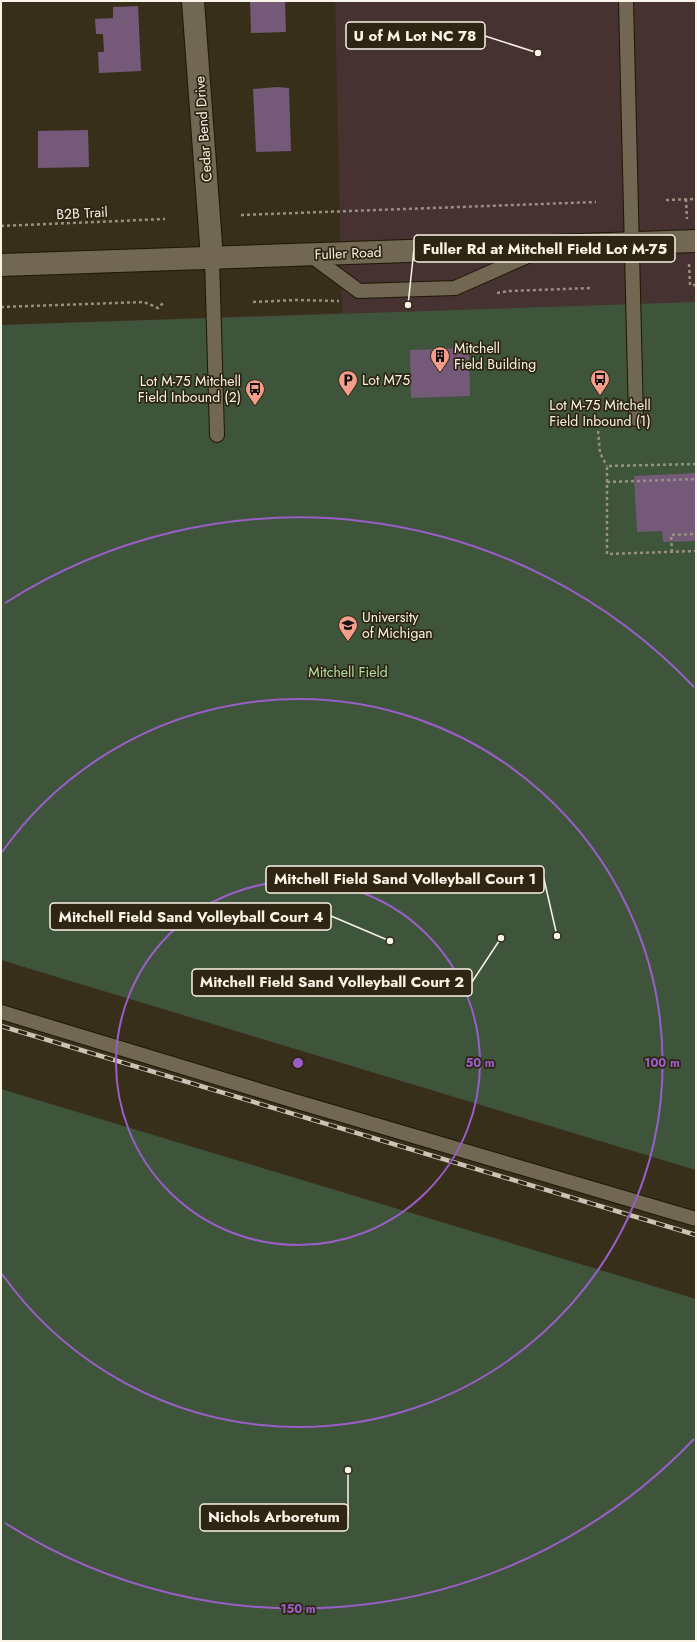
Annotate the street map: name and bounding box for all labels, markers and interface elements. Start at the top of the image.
callout: U of M Lot NC 78 [346,22,485,49]
text: U of M Lot NC 78 [354,25,476,47]
street label: Cedar Bend Drive [189,75,217,183]
street label: B2B Trail [56,202,108,224]
callout: Fuller Rd at Mitchell Field Lot M-75 [414,235,675,262]
text: Fuller Rd at Mitchell Field Lot M-75 [423,238,668,260]
street label: Fuller Road [314,242,382,264]
place label: Mitchell Field Building [454,338,536,374]
building icon: Mitchell Field Building [429,345,451,373]
bus stop icon: Lot M-75 Mitchell Field Inbound (1) [589,368,611,396]
parking icon: Lot M75 [337,369,359,397]
place label: Lot M75 [362,370,410,390]
place label: Lot M-75 Mitchell Field Inbound (2) [138,371,241,407]
bus stop icon: Lot M-75 Mitchell Field Inbound (2) [244,378,266,406]
place label: Lot M-75 Mitchell Field Inbound (1) [549,395,651,431]
place label: University of Michigan [362,607,433,643]
school or university icon: University of Michigan [337,614,359,642]
park label: Mitchell Field [308,662,388,682]
callout: Mitchell Field Sand Volleyball Court 1 [266,866,544,893]
text: Mitchell Field Sand Volleyball Court 1 [274,868,536,890]
callout: Mitchell Field Sand Volleyball Court 4 [50,903,331,930]
text: Mitchell Field Sand Volleyball Court 4 [59,906,323,928]
callout: Mitchell Field Sand Volleyball Court 2 [192,969,472,996]
text: Mitchell Field Sand Volleyball Court 2 [200,971,464,993]
text: 50 m [465,1054,495,1072]
text: 100 m [644,1054,680,1072]
centre of rings [291,1056,305,1070]
callout: Nichols Arboretum [200,1504,348,1531]
text: Nichols Arboretum [208,1506,340,1528]
text: 150 m [280,1600,316,1618]

